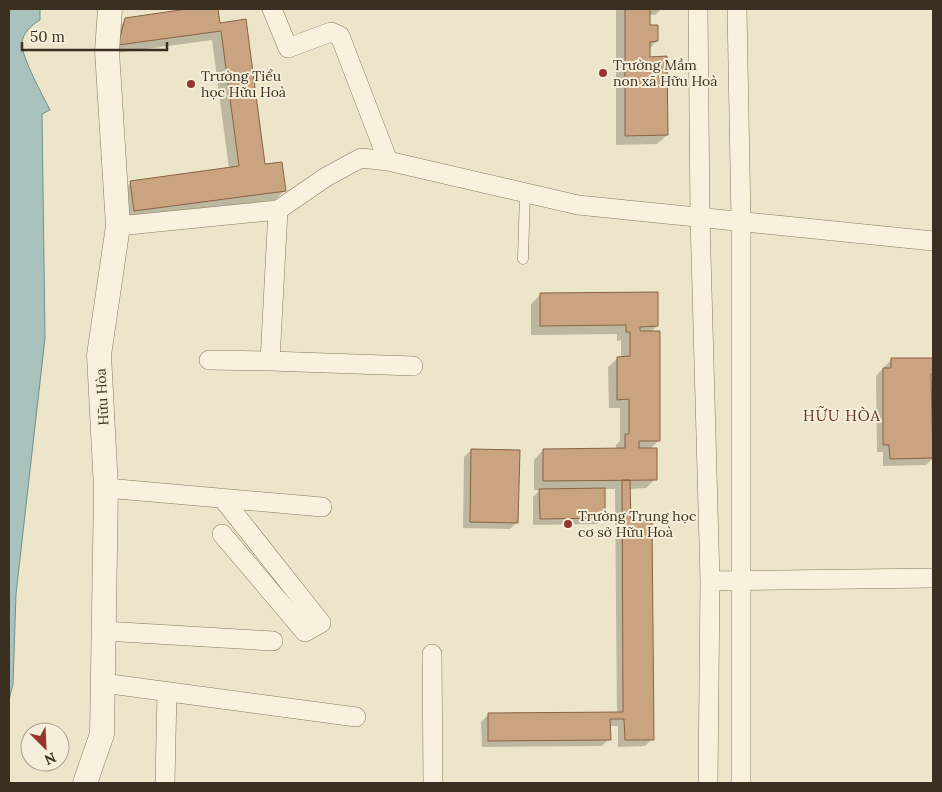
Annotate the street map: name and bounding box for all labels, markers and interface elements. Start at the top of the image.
scale bar [22,20,168,52]
text: 50 m [30,27,65,46]
place label: Trường Mầm non xã Hữu Hoà [613,56,718,90]
place label: Trường Tiểu học Hữu Hoà [201,67,286,101]
marker: Trường Mầm non xã Hữu Hoà [597,67,609,79]
marker: Trường Tiểu học Hữu Hoà [185,78,197,90]
street label: Hữu Hòa [92,368,112,426]
district label: HỮU HÒA [803,406,881,425]
place label: Trường Trung học cơ sở Hữu Hoà [578,507,696,541]
marker: Trường Trung học cơ sở Hữu Hoà [562,518,574,530]
north arrow [20,722,70,772]
text: N [42,748,59,769]

